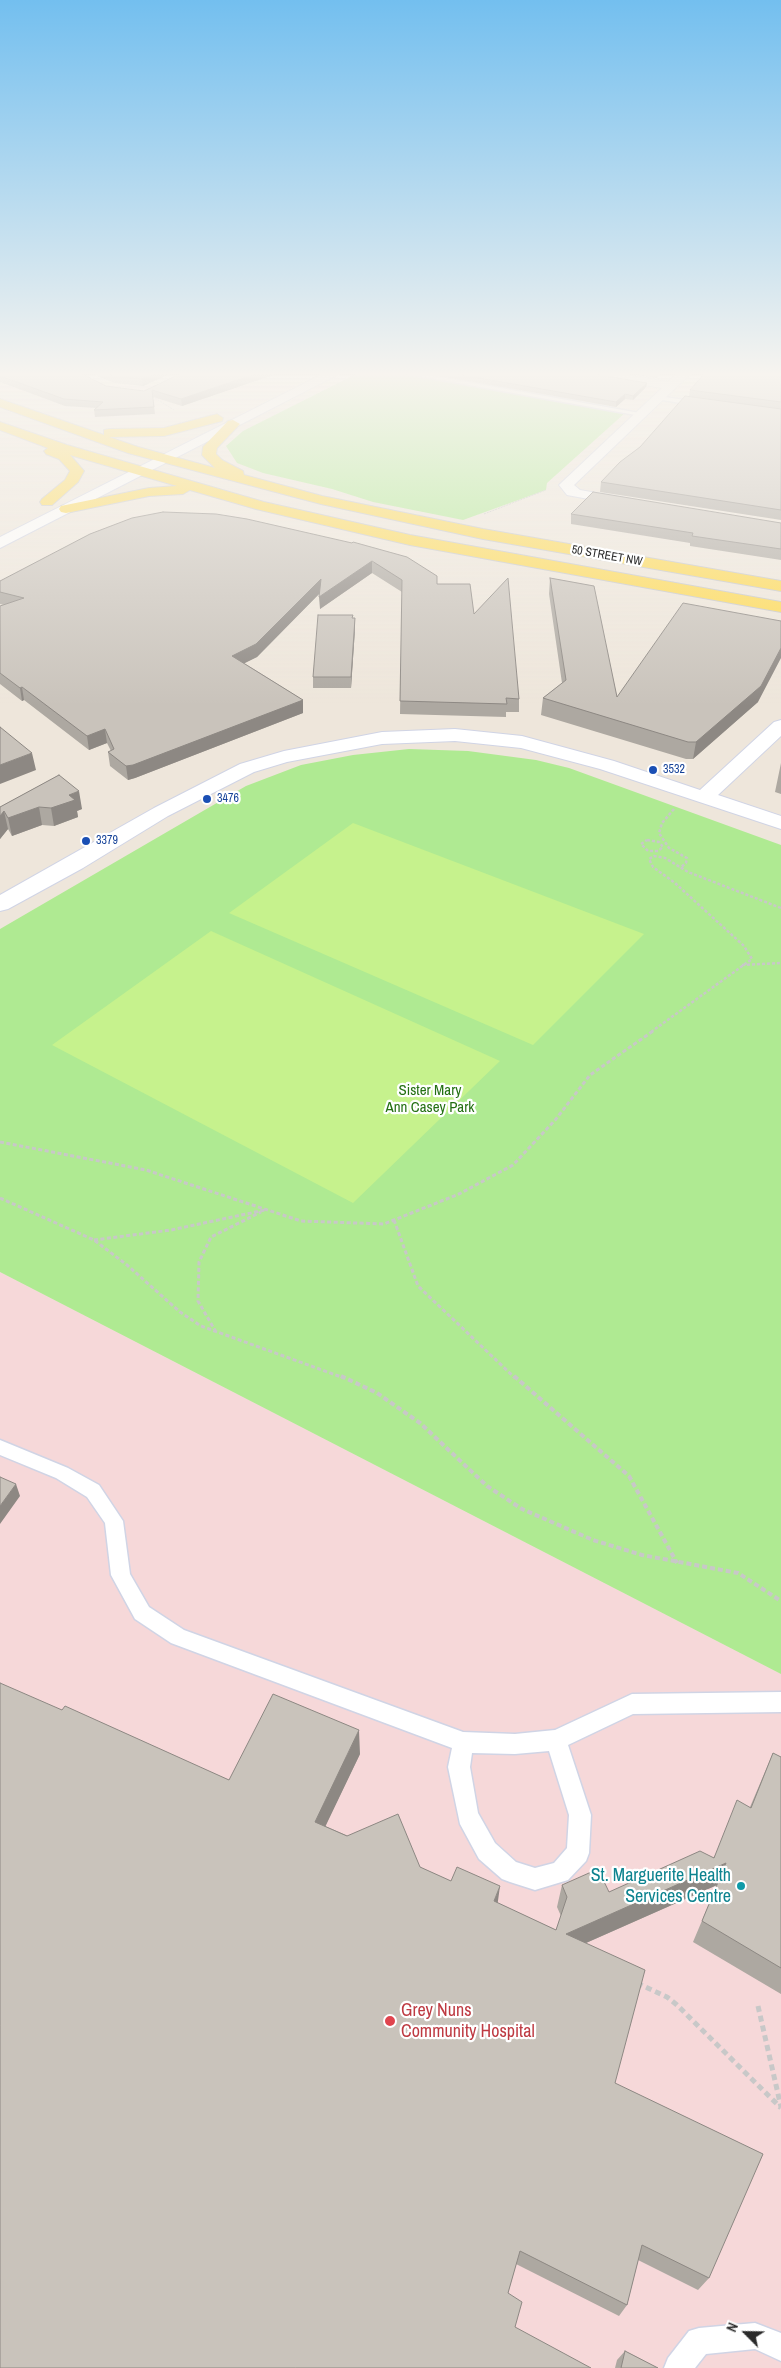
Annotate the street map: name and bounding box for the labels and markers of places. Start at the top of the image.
place label: 3532 [663,763,685,777]
marker: 3532 [647,764,659,776]
place label: 3476 [217,792,239,806]
marker: 3476 [201,793,213,805]
place label: 3379 [96,834,118,848]
marker: 3379 [80,835,92,847]
place label: St. Marguerite Health Services Centre [591,1865,731,1908]
marker: St. Marguerite Health Services Centre [735,1880,747,1892]
place label: Grey Nuns Community Hospital [401,2000,535,2042]
marker: Grey Nuns Community Hospital [383,2014,397,2028]

